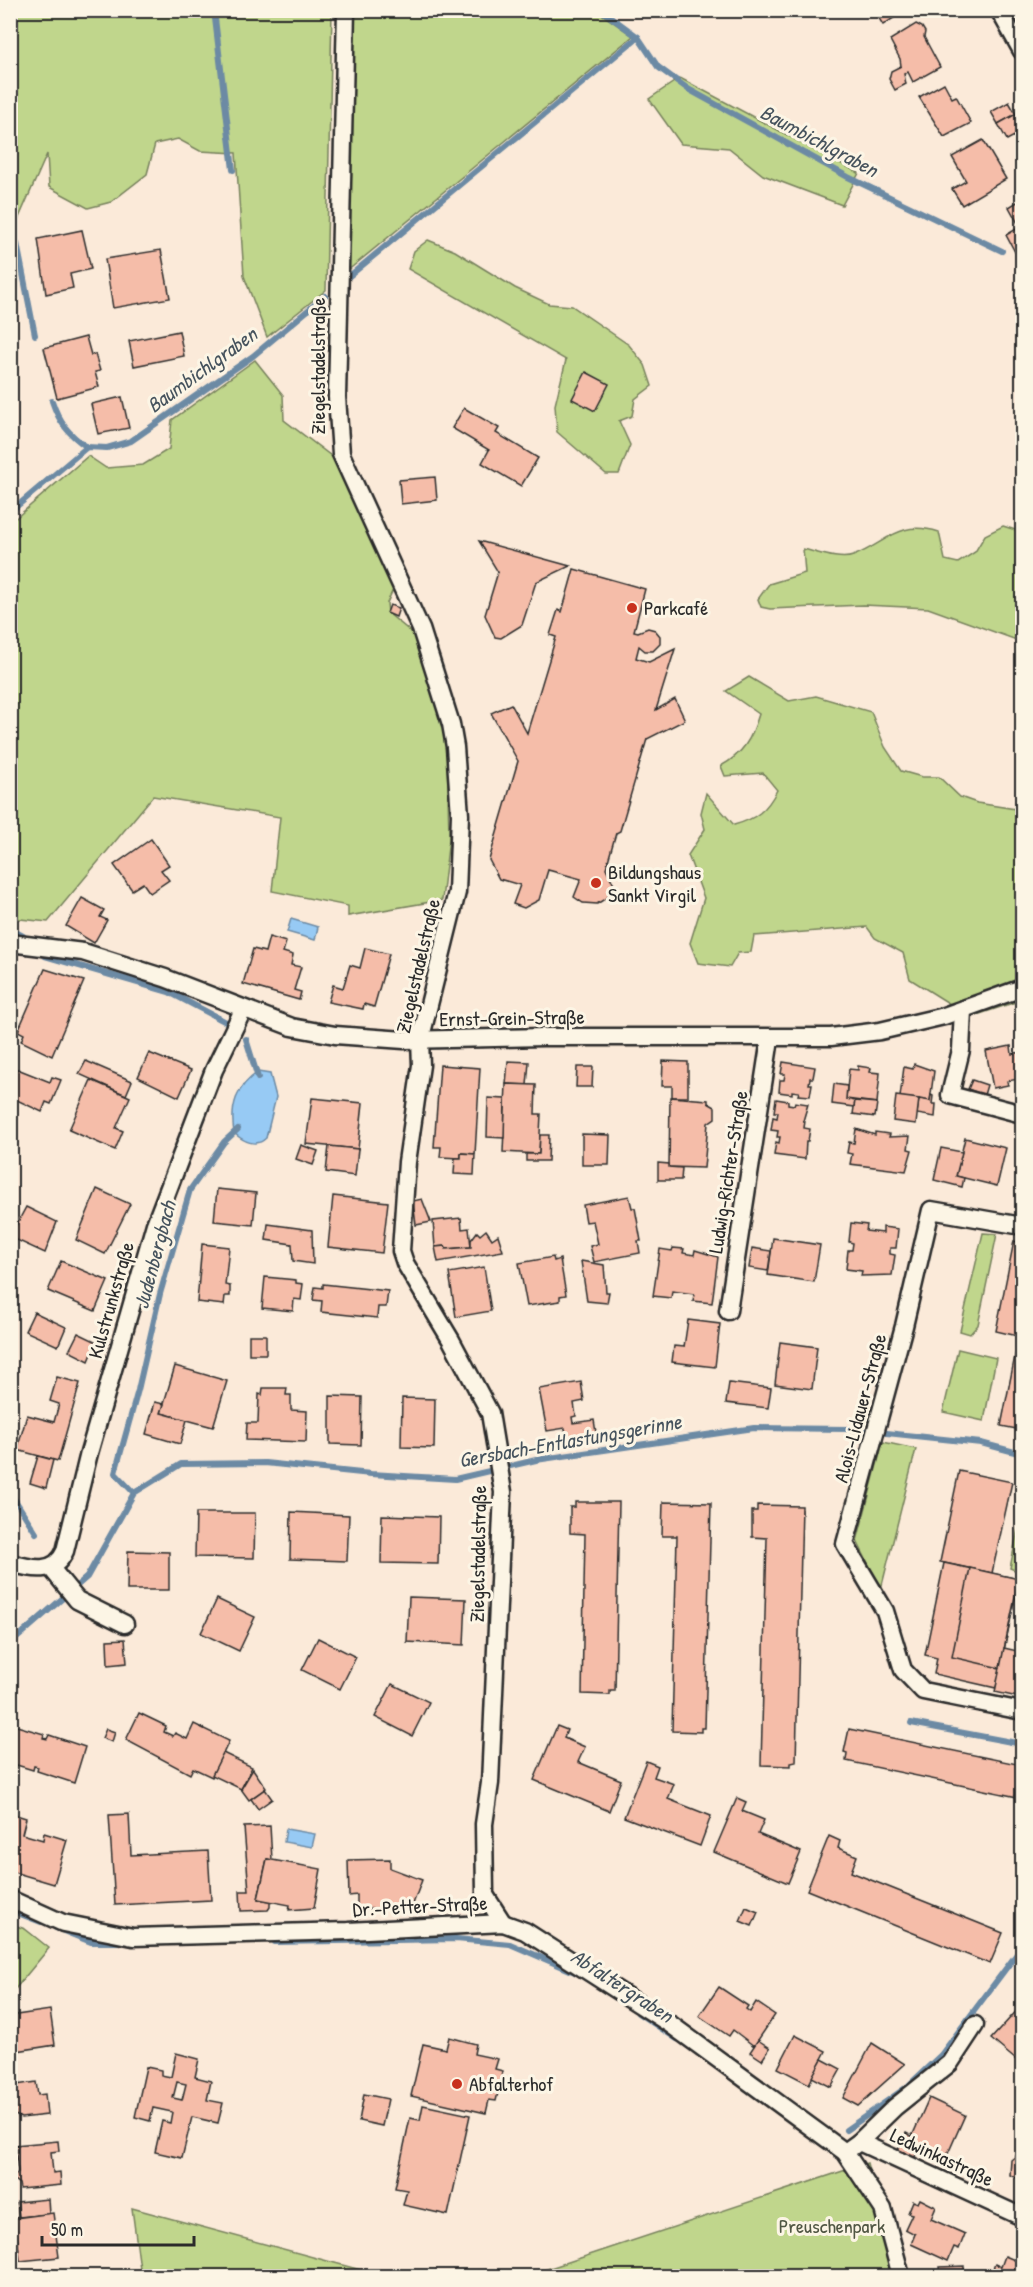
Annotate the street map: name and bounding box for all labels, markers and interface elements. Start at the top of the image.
water label: Baumbichlgraben [755,97,885,184]
street label: Ziegelstadelstraße [304,298,331,434]
water label: Baumbichlgraben [141,319,264,419]
place label: Parkcafé [644,594,708,621]
marker: Parkcafé [625,601,639,615]
place label: Bildungshaus Sankt Virgil [608,858,702,908]
marker: Bildungshaus Sankt Virgil [589,876,603,890]
street label: Ziegelstadelstraße [389,896,446,1036]
street label: Ernst-Grein-Straße [439,1003,585,1032]
street label: Ludwig-Richter-Straße [701,1089,754,1255]
water label: Judenbergbach [126,1197,183,1312]
street label: Kulstrunkstraße [81,1238,140,1361]
street label: Alois-Lidauer-Straße [827,1331,892,1485]
water label: Gersbach-Entlastungsgerinne [456,1406,685,1474]
street label: Ziegelstadelstraße [463,1485,492,1623]
street label: Dr.-Petter-Straße [352,1888,488,1923]
water label: Abfaltergraben [566,1942,680,2030]
place label: Abfalterhof [469,2070,554,2097]
marker: Abfalterhof [450,2077,464,2091]
street label: Ledwinkastraße [886,2121,998,2192]
scale bar [42,2209,194,2247]
park label: Preuschenpark [779,2212,885,2239]
text: 50 m [51,2217,83,2242]

